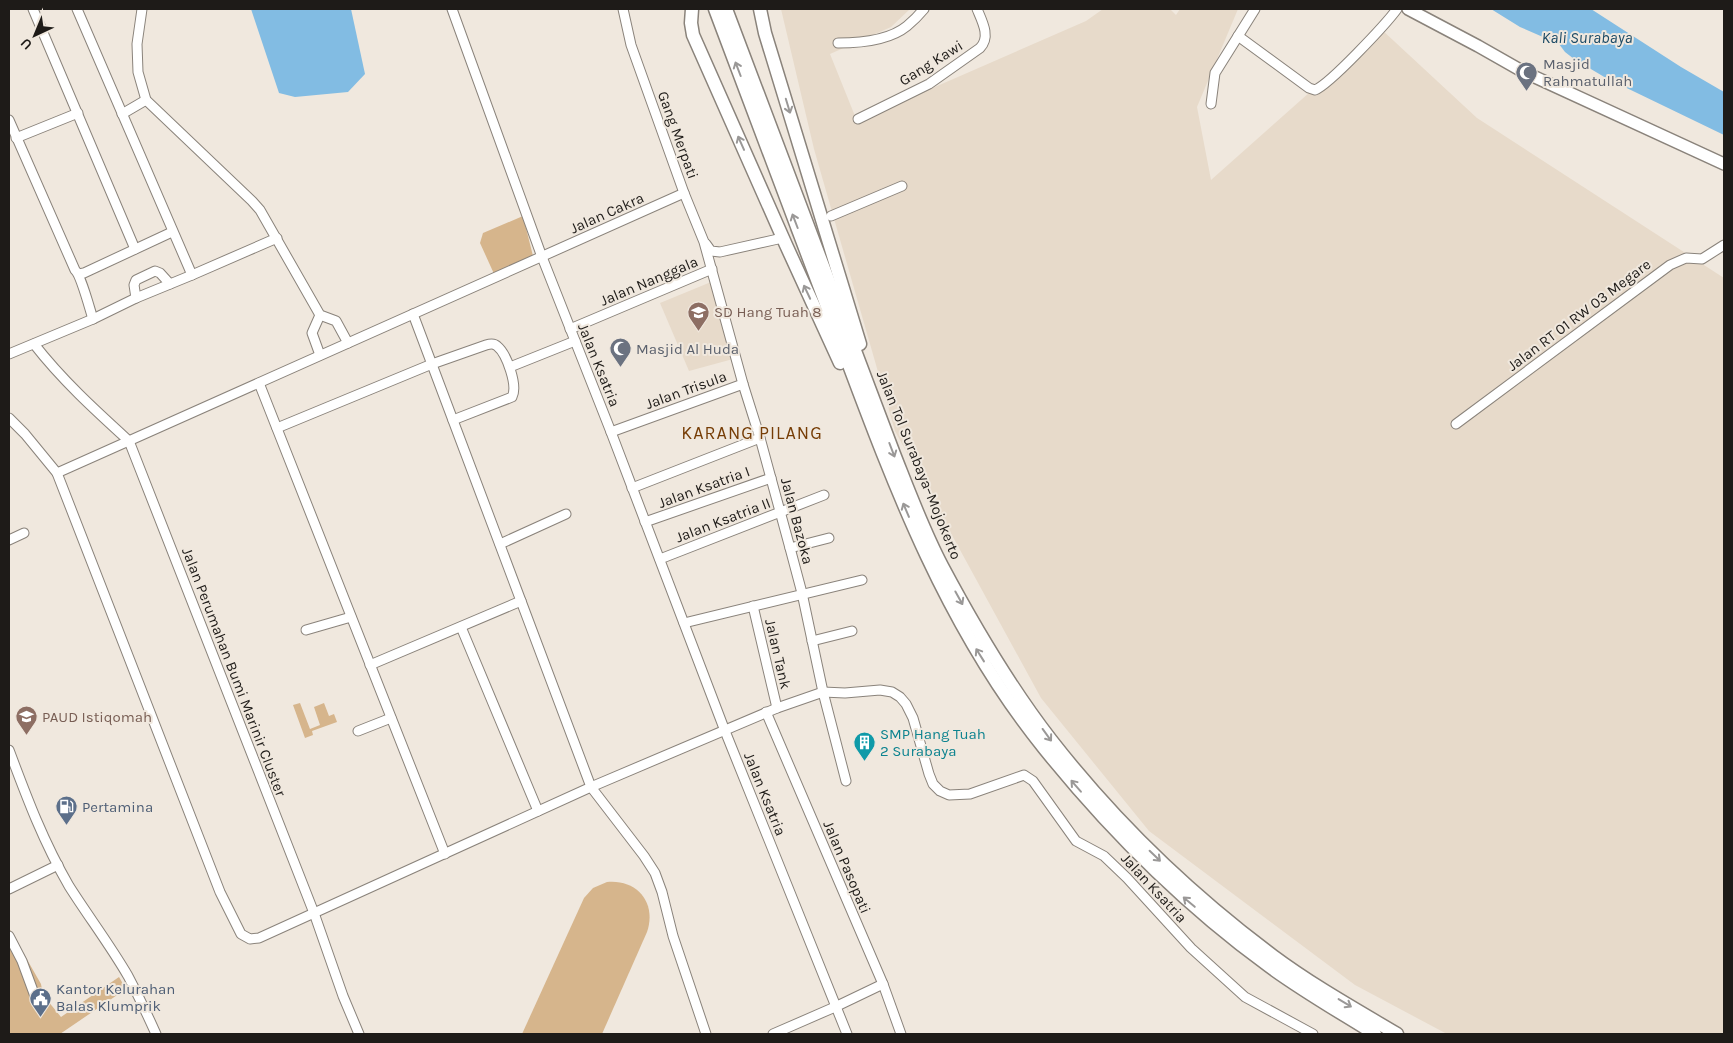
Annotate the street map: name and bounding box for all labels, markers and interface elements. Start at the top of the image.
north arrow [10,10,60,60]
water label: Kali Surabaya [1541,28,1633,47]
text: U [17,35,36,53]
street label: Gang Kawi [896,36,966,90]
place label: Masjid Rahmatullah [1543,55,1632,90]
mosque icon: Masjid Rahmatullah [1515,61,1539,92]
one-way arrow [733,62,742,77]
street label: Gang Merpati [654,89,702,181]
one-way arrow [783,98,793,114]
one-way arrow [736,136,746,151]
street label: Jalan Cakra [567,189,647,237]
one-way arrow [790,214,799,229]
street label: Jalan Nanggala [597,252,701,310]
street label: Jalan RT 01 RW 03 Megare [1504,255,1654,375]
one-way arrow [802,285,812,300]
school or university icon: SD Hang Tuah 8 [686,300,710,331]
place label: SD Hang Tuah 8 [714,303,822,321]
street label: Jalan Ksatria [574,321,624,409]
mosque icon: Masjid Al Huda [608,337,632,368]
place label: Masjid Al Huda [636,340,739,358]
street label: Jalan Trisula [643,367,729,413]
street label: Jalan Tol Surabaya–Mojokerto [873,368,965,562]
district label: KARANG PILANG [681,422,823,444]
one-way arrow [888,442,898,457]
street label: Jalan Ksatria I [656,462,752,512]
street label: Jalan Bazoka [777,476,817,566]
street label: Jalan Ksatria II [673,494,773,546]
one-way arrow [900,503,910,518]
street label: Jalan Perumahan Bumi Marinir Cluster [178,545,290,799]
one-way arrow [955,590,965,605]
street label: Jalan Tank [761,617,795,691]
one-way arrow [974,648,984,662]
school or university icon: PAUD Istiqomah [14,705,38,736]
place label: PAUD Istiqomah [42,708,152,726]
place label: SMP Hang Tuah 2 Surabaya [880,725,986,760]
one-way arrow [1042,728,1053,741]
building icon: SMP Hang Tuah 2 Surabaya [852,731,876,762]
street label: Jalan Ksatria [740,750,790,838]
one-way arrow [1070,779,1082,792]
fuel station icon: Pertamina [54,795,78,826]
place label: Pertamina [82,798,153,816]
street label: Jalan Pasopati [819,818,875,916]
street label: Jalan Ksatria [1117,850,1191,926]
one-way arrow [1149,850,1162,862]
one-way arrow [1183,896,1196,907]
place label: Kantor Kelurahan Balas Klumprik [56,980,175,1015]
public building icon: Kantor Kelurahan Balas Klumprik [28,986,52,1017]
one-way arrow [1338,999,1352,1009]

